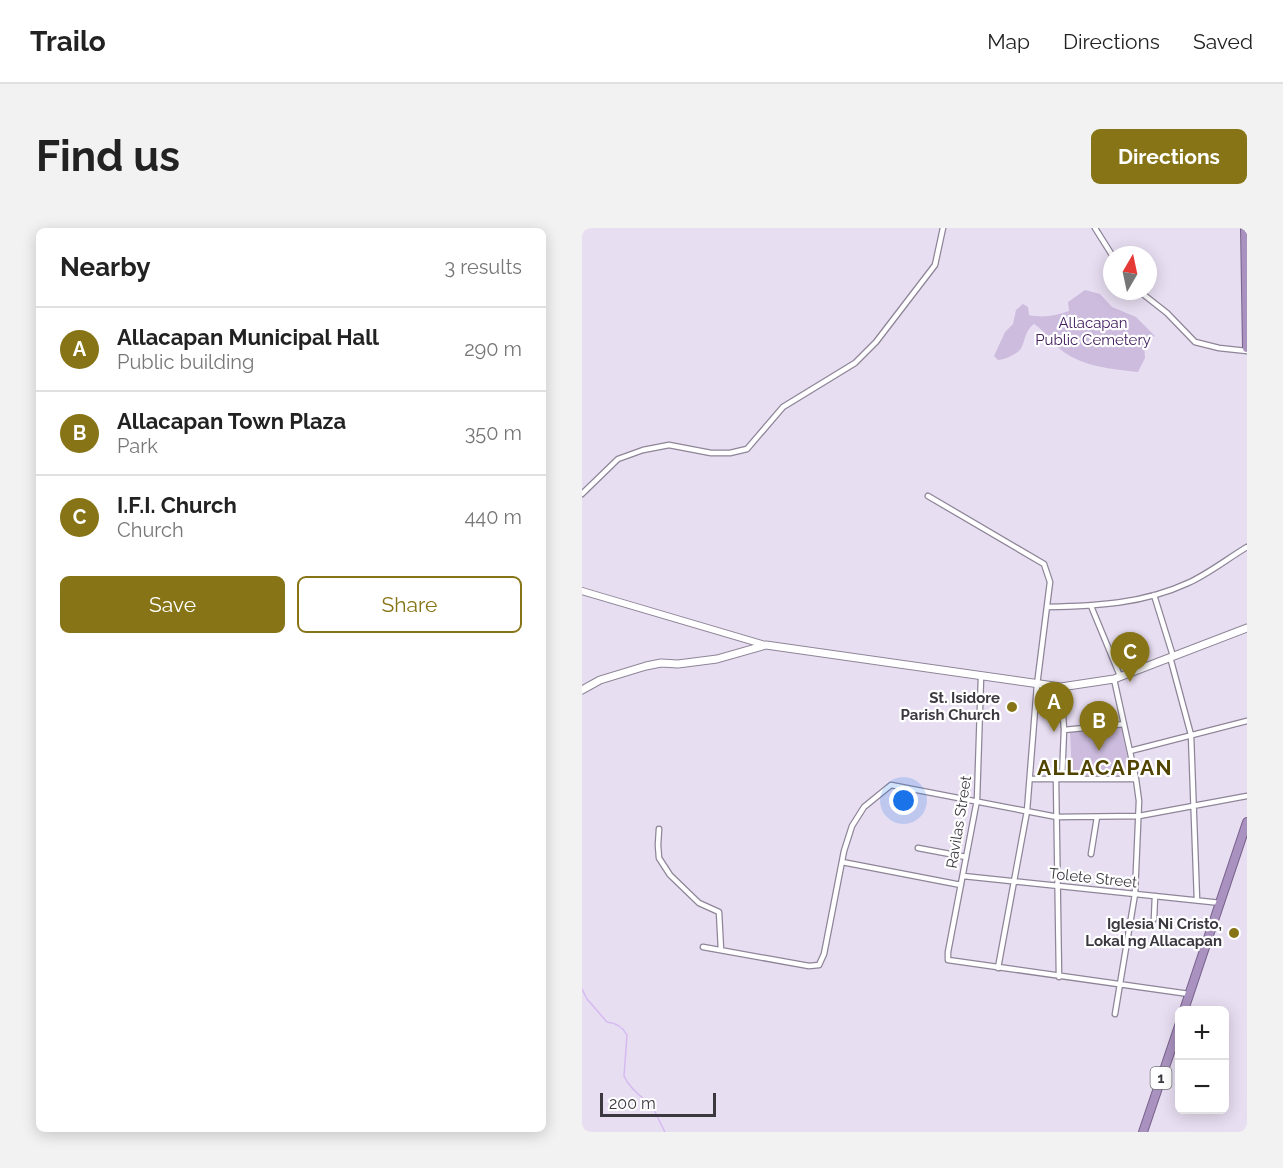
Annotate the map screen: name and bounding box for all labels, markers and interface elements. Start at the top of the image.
text: Trailo [30,25,106,58]
text: Map [987,29,1030,54]
text: Directions [1063,29,1160,54]
text: Saved [1193,29,1253,54]
button: Directions [1091,129,1247,184]
text: Find us [36,132,180,181]
north arrow [1103,246,1157,300]
text: Nearby [60,252,150,282]
text: 3 results [444,255,522,279]
park label: Allacapan Public Cemetery [1035,314,1151,349]
text: Allacapan Municipal Hall [117,324,379,350]
text: A [73,337,86,361]
text: 290 m [464,337,522,361]
text: Public building [117,350,254,374]
text: Allacapan Town Plaza [117,408,346,434]
text: B [73,421,86,445]
text: 350 m [465,421,522,445]
text: Park [117,434,158,458]
text: I.F.I. Church [117,492,237,518]
text: C [73,505,86,529]
text: 440 m [464,505,522,529]
text: Church [117,518,184,542]
button: Save [60,576,285,633]
button: Share [297,576,522,633]
pin: C [1110,632,1150,682]
pin: A [1034,682,1074,732]
place label: St. Isidore Parish Church [901,689,1000,724]
marker: St. Isidore Parish Church [1005,700,1019,714]
pin: B [1080,702,1118,751]
district label: ALLACAPAN [1037,755,1173,780]
street label: Ravilas Street [943,774,975,870]
your location [889,786,918,815]
street label: Tolete Street [1048,864,1138,892]
place label: Iglesia Ni Cristo, Lokal ng Allacapan [1085,915,1222,950]
marker: Iglesia Ni Cristo, Lokal ng Allacapan [1227,926,1241,940]
map controls [1175,1006,1229,1114]
button: + [1175,1006,1229,1060]
button: − [1175,1060,1229,1114]
road number: 1 [1150,1067,1172,1089]
scale bar [600,1090,716,1118]
text: 200 m [609,1094,656,1113]

